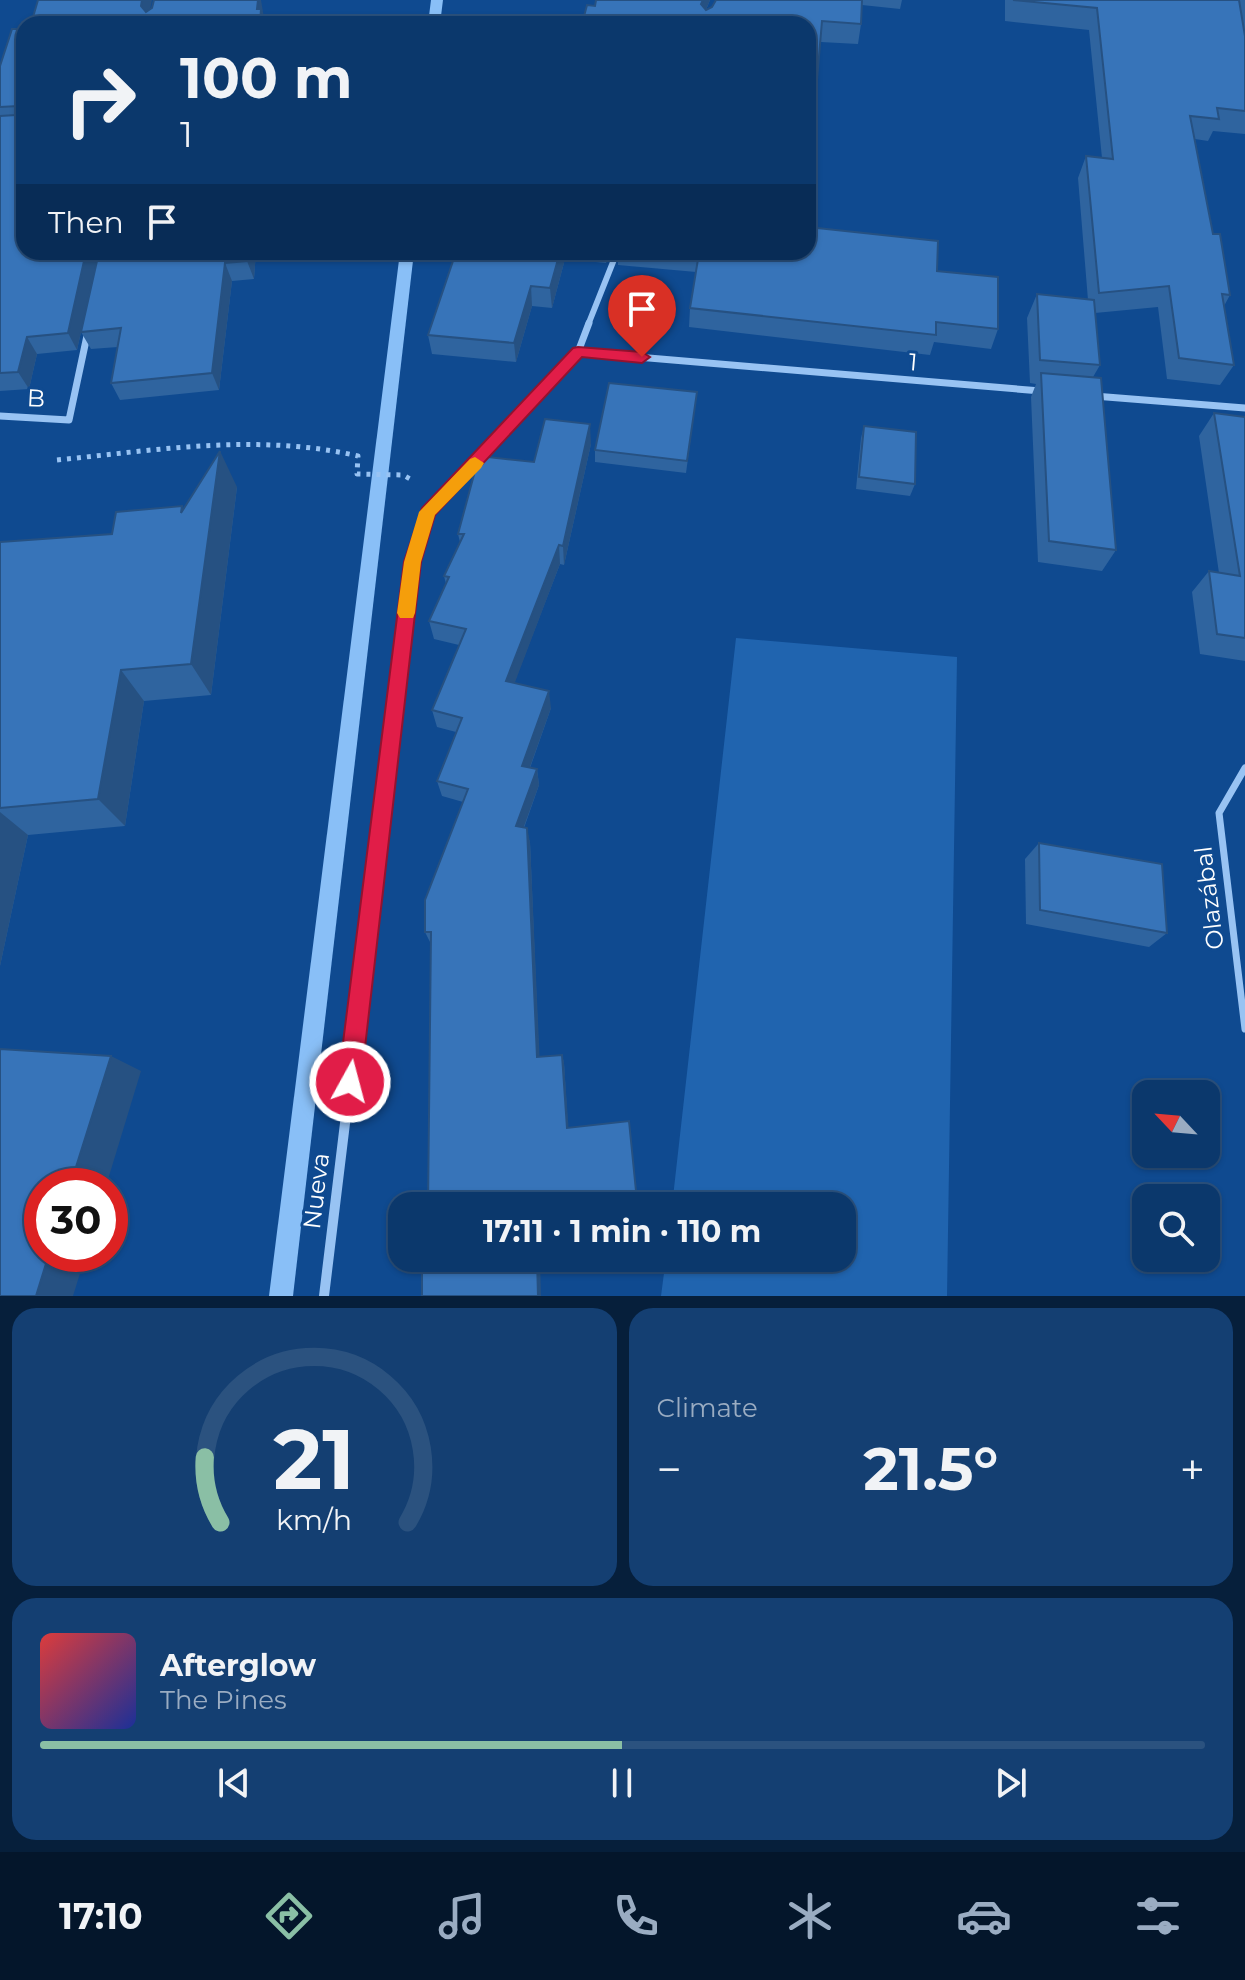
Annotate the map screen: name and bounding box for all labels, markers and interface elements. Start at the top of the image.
text: 100 m [180,44,353,112]
icon: right [48,48,152,152]
text: 1 [180,112,193,156]
icon: arrive [140,200,184,244]
text: Then [48,204,124,241]
pin [608,275,676,357]
icon: arrive [620,287,664,331]
street label: 1 [907,347,919,377]
street label: B [26,383,46,413]
street label: Olazábal [1188,845,1230,951]
position arrow [308,1040,392,1124]
north arrow [1132,1080,1220,1168]
map controls [1132,1080,1220,1272]
street label: Nueva [297,1151,335,1231]
speed limit sign: 30 [24,1168,128,1272]
button: search [1132,1184,1220,1272]
text: 17:11 · 1 min · 110 m [483,1213,761,1250]
text: Climate [657,1392,758,1424]
text: 21 [273,1408,355,1510]
text: 21.5° [863,1432,998,1505]
text: − [657,1442,682,1496]
text: + [1180,1442,1205,1496]
text: km/h [276,1502,352,1537]
text: Afterglow [160,1647,316,1684]
text: The Pines [160,1684,287,1716]
icon: previous [212,1761,256,1805]
icon: pause [600,1761,644,1805]
icon: next [989,1761,1033,1805]
icon: directions [261,1888,317,1944]
icon: music [434,1888,490,1944]
icon: phone [608,1888,664,1944]
icon: climate [782,1888,838,1944]
icon: car [956,1888,1012,1944]
icon: filters [1130,1888,1186,1944]
text: 17:10 [59,1894,143,1938]

